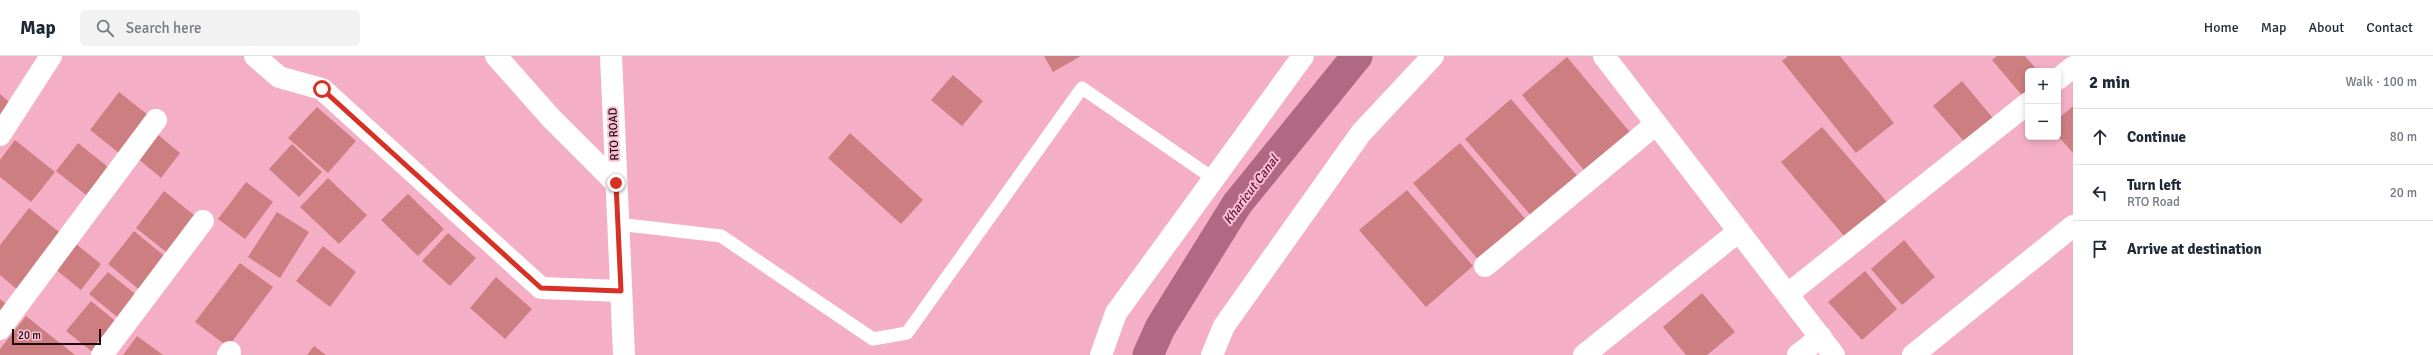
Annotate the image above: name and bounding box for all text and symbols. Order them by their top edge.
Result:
search box [80,10,360,46]
text: Map [20,16,56,40]
icon: search [94,17,116,39]
text: Search here [126,19,201,37]
text: Home [2204,19,2239,36]
text: Map [2261,19,2286,36]
text: About [2308,19,2344,36]
text: Contact [2366,19,2413,36]
map controls [2025,68,2061,140]
button: + [2025,68,2061,104]
text: 2 min [2089,72,2130,93]
text: Walk · 100 m [2346,74,2417,90]
route start [313,80,331,98]
button: − [2025,104,2061,140]
street label: RTO ROAD [606,107,622,161]
icon: ahead [2089,126,2111,148]
text: Continue [2127,128,2186,146]
text: 80 m [2390,129,2417,145]
water label: Kharicut Canal [1220,151,1283,228]
route end [607,174,625,192]
text: Turn left [2127,176,2181,194]
icon: left [2089,182,2111,204]
text: 20 m [2390,185,2417,201]
text: RTO Road [2127,194,2180,210]
icon: arrive [2089,238,2111,260]
text: Arrive at destination [2127,240,2262,258]
scale bar [12,327,101,346]
text: 20 m [18,329,41,342]

